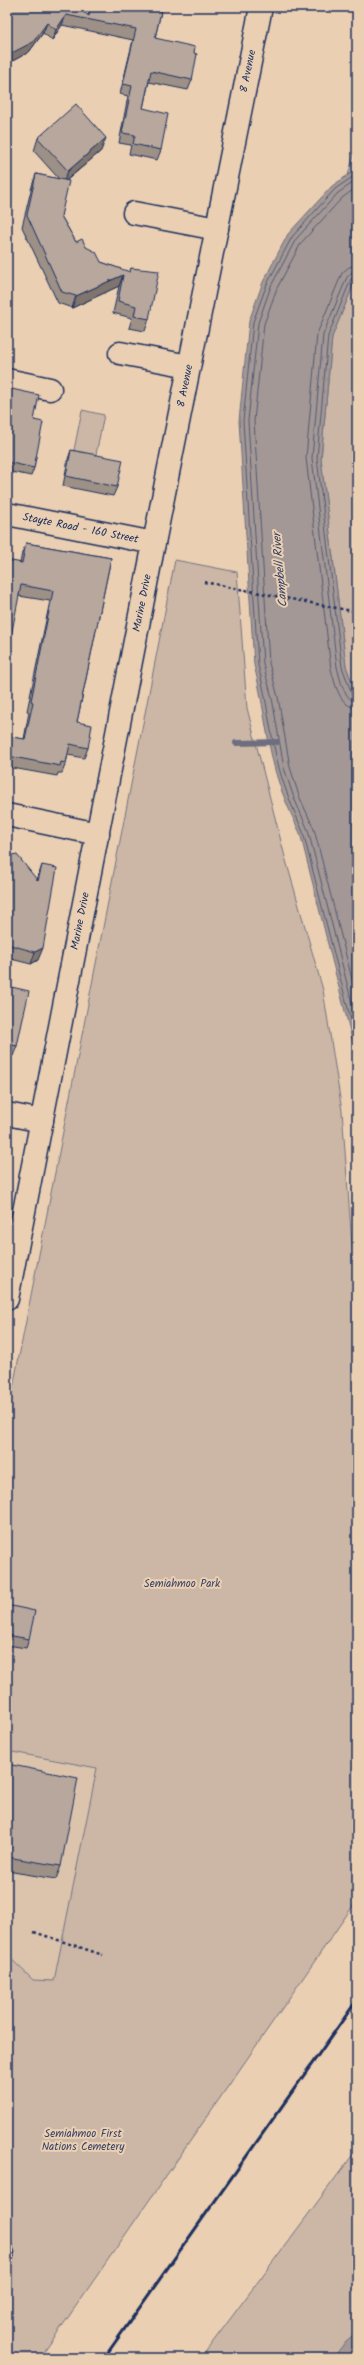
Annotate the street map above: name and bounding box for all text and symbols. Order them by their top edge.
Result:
street label: 8 Avenue [235,48,261,94]
street label: 8 Avenue [172,363,198,409]
street label: Stayte Road - 160 Street [21,508,141,549]
water label: Campbell River [267,529,293,608]
street label: Marine Drive [128,573,157,633]
street label: Marine Drive [66,891,95,951]
park label: Semiahmoo Park [144,1575,221,1593]
park label: Semiahmoo First Nations Cemetery [42,2125,125,2156]

